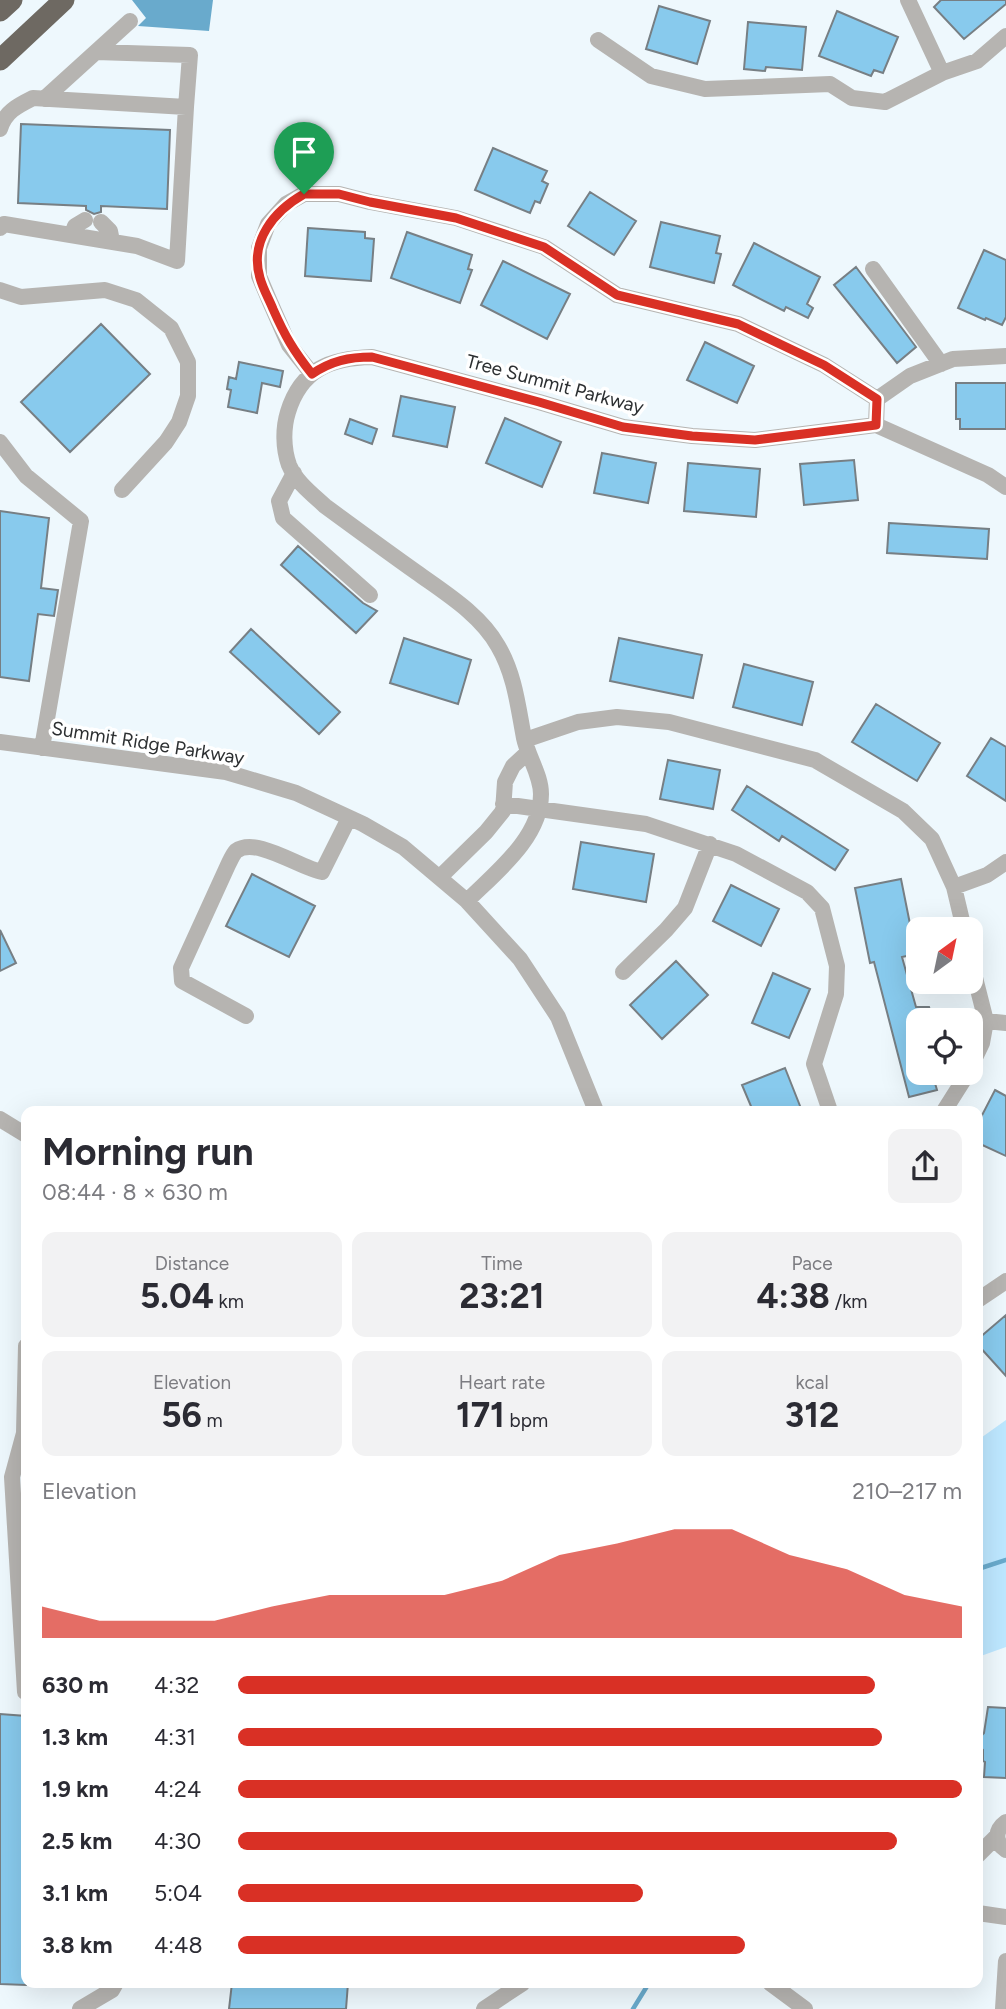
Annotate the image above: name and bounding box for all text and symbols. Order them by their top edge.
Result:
pin [274,122,334,194]
icon: arrive [285,133,323,171]
street label: Tree Summit Parkway [464,349,646,419]
street label: Summit Ridge Parkway [50,716,246,770]
north arrow [906,917,984,994]
map controls [906,917,983,1085]
button: locate [906,1008,983,1085]
text: Morning run [42,1129,254,1175]
button: share [888,1129,962,1203]
text: 08:44 · 8 × 630 m [42,1178,228,1206]
text: Distance [155,1252,229,1275]
text: Time [481,1252,523,1275]
text: Pace [791,1252,833,1275]
text: 5.04 [140,1275,214,1317]
text: 23:21 [459,1275,545,1317]
text: 4:38 [756,1275,830,1317]
text: km [214,1290,244,1313]
text: /km [830,1290,868,1313]
text: Elevation [153,1371,231,1394]
text: Heart rate [459,1371,545,1394]
text: kcal [795,1371,829,1394]
text: 56 [161,1394,202,1436]
text: 171 [456,1394,505,1436]
text: 312 [785,1394,839,1436]
text: m [202,1409,223,1432]
text: bpm [505,1409,548,1432]
text: Elevation [42,1477,137,1505]
text: 210–217 m [852,1477,962,1505]
text: 630 m [42,1671,109,1699]
text: 4:32 [154,1671,199,1699]
text: 1.3 km [42,1723,108,1751]
text: 4:31 [154,1723,196,1751]
text: 1.9 km [42,1775,109,1803]
text: 4:24 [154,1775,201,1803]
text: 2.5 km [42,1827,112,1855]
text: 4:30 [154,1827,201,1855]
text: 3.1 km [42,1879,108,1907]
text: 5:04 [154,1879,202,1907]
text: 3.8 km [42,1931,112,1959]
text: 4:48 [154,1931,203,1959]

